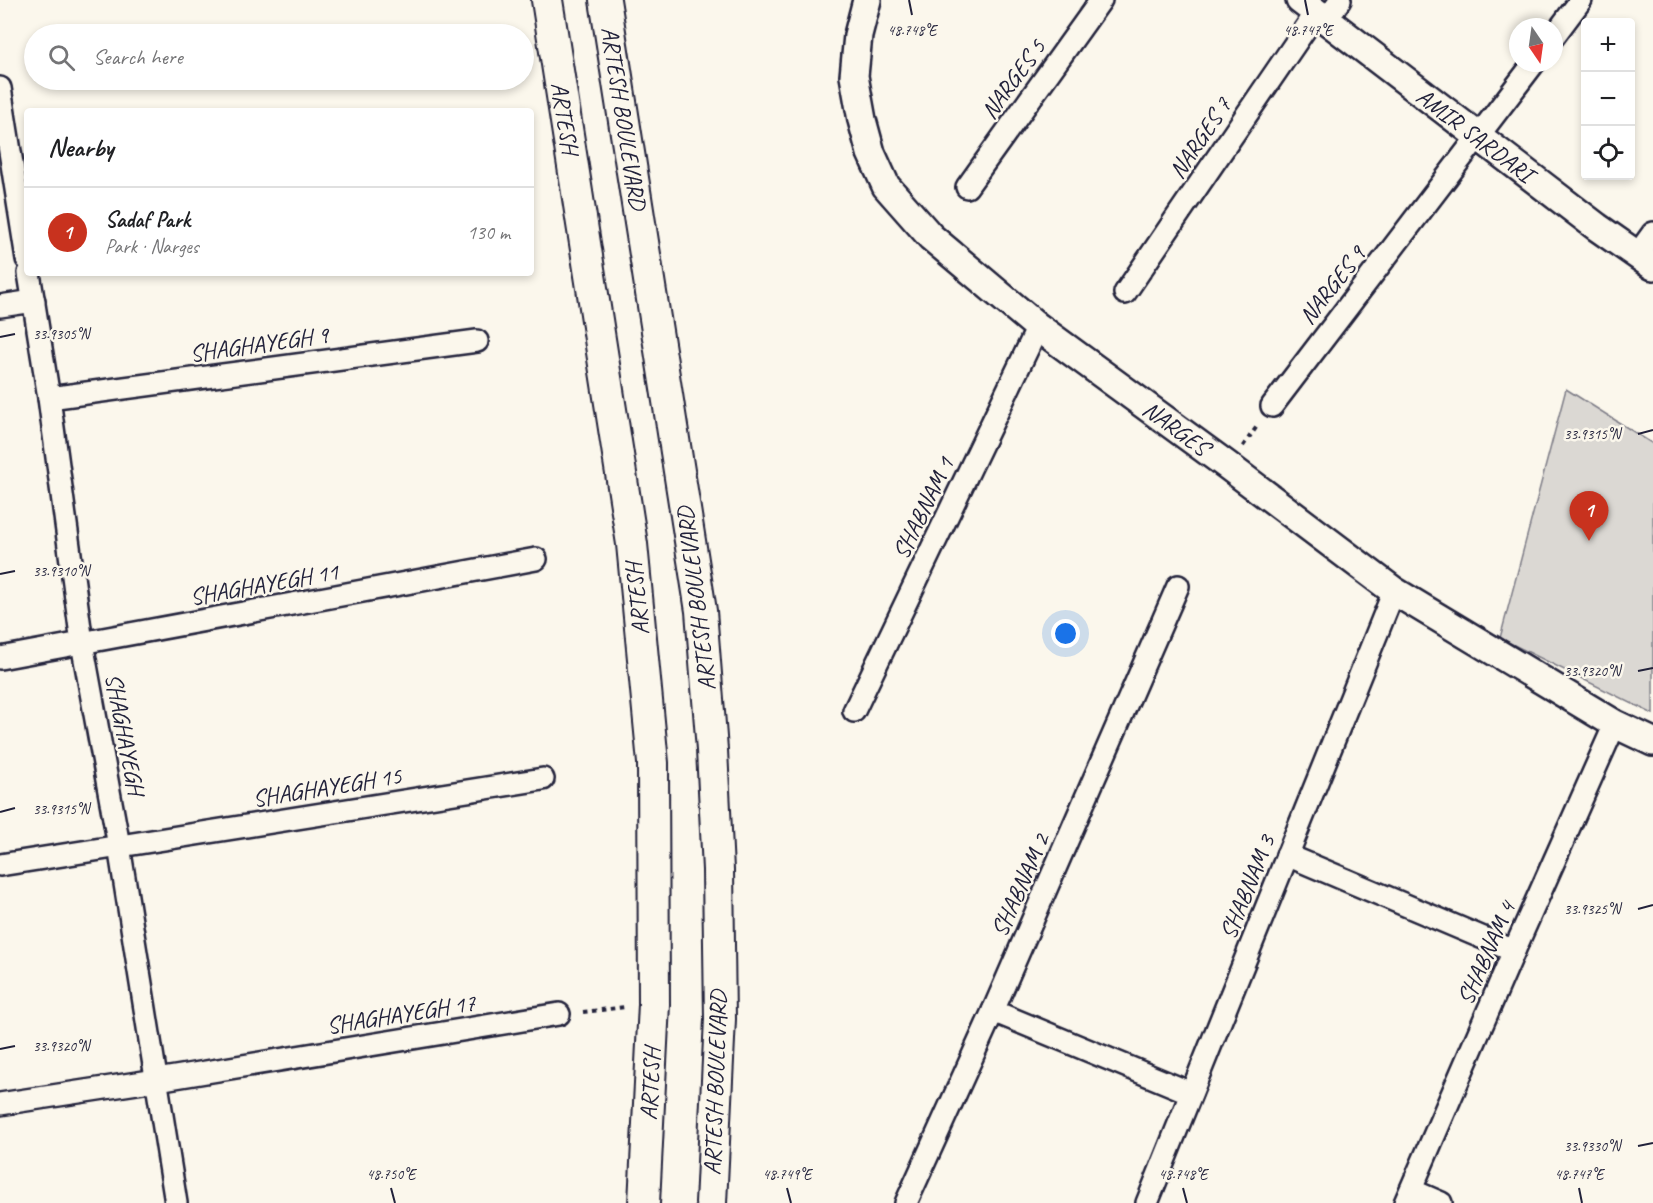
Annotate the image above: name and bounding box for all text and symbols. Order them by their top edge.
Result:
north arrow [1509,18,1563,72]
map controls [1581,18,1635,180]
button: + [1581,18,1635,72]
text: 48.748°E [888,21,939,40]
text: 48.747°E [1284,21,1335,40]
search box [24,24,534,90]
street label: ARTESH BOULEVARD [595,24,654,214]
street label: NARGES 5 [974,32,1053,125]
icon: search [45,41,78,74]
text: Search here [93,43,183,71]
button: − [1581,72,1635,126]
street label: ARTESH [545,80,586,160]
street label: AMIR SARDARI [1410,81,1544,192]
street label: NARGES 7 [1162,91,1239,184]
button: locate [1581,126,1635,180]
text: Nearby [48,131,113,164]
text: Sadaf Park [105,206,190,234]
text: 1 [63,220,72,245]
text: 130 m [467,220,510,245]
text: Park · Narges [105,234,198,259]
street label: NARGES 9 [1292,238,1373,330]
street label: SHAGHAYEGH 9 [188,319,332,369]
text: 33.9305°N [33,325,92,344]
street label: NARGES [1137,394,1219,465]
text: 33.9315°N [1564,425,1623,444]
street label: SHABNAM 1 [885,451,961,564]
pin: 1 [1570,492,1608,541]
street label: ARTESH BOULEVARD [670,503,722,693]
street label: SHAGHAYEGH 11 [187,556,342,612]
street label: ARTESH [618,557,656,637]
text: 33.9310°N [33,562,92,581]
your location [1051,619,1080,648]
text: 33.9320°N [1564,662,1623,681]
street label: SHAGHAYEGH [99,671,152,802]
street label: SHAGHAYEGH 15 [250,760,405,814]
text: 33.9315°N [33,800,92,819]
street label: SHABNAM 2 [984,827,1057,941]
street label: SHABNAM 3 [1213,829,1282,943]
street label: SHABNAM 4 [1450,895,1523,1009]
text: 33.9325°N [1564,900,1623,919]
street label: SHAGHAYEGH 17 [324,987,479,1041]
street label: ARTESH BOULEVARD [697,988,733,1176]
text: 33.9320°N [33,1037,92,1056]
street label: ARTESH [633,1043,667,1121]
text: 33.9330°N [1564,1137,1623,1156]
text: 48.750°E [367,1165,418,1184]
text: 48.749°E [763,1165,814,1184]
text: 48.748°E [1159,1165,1210,1184]
text: 48.747°E [1555,1165,1606,1184]

